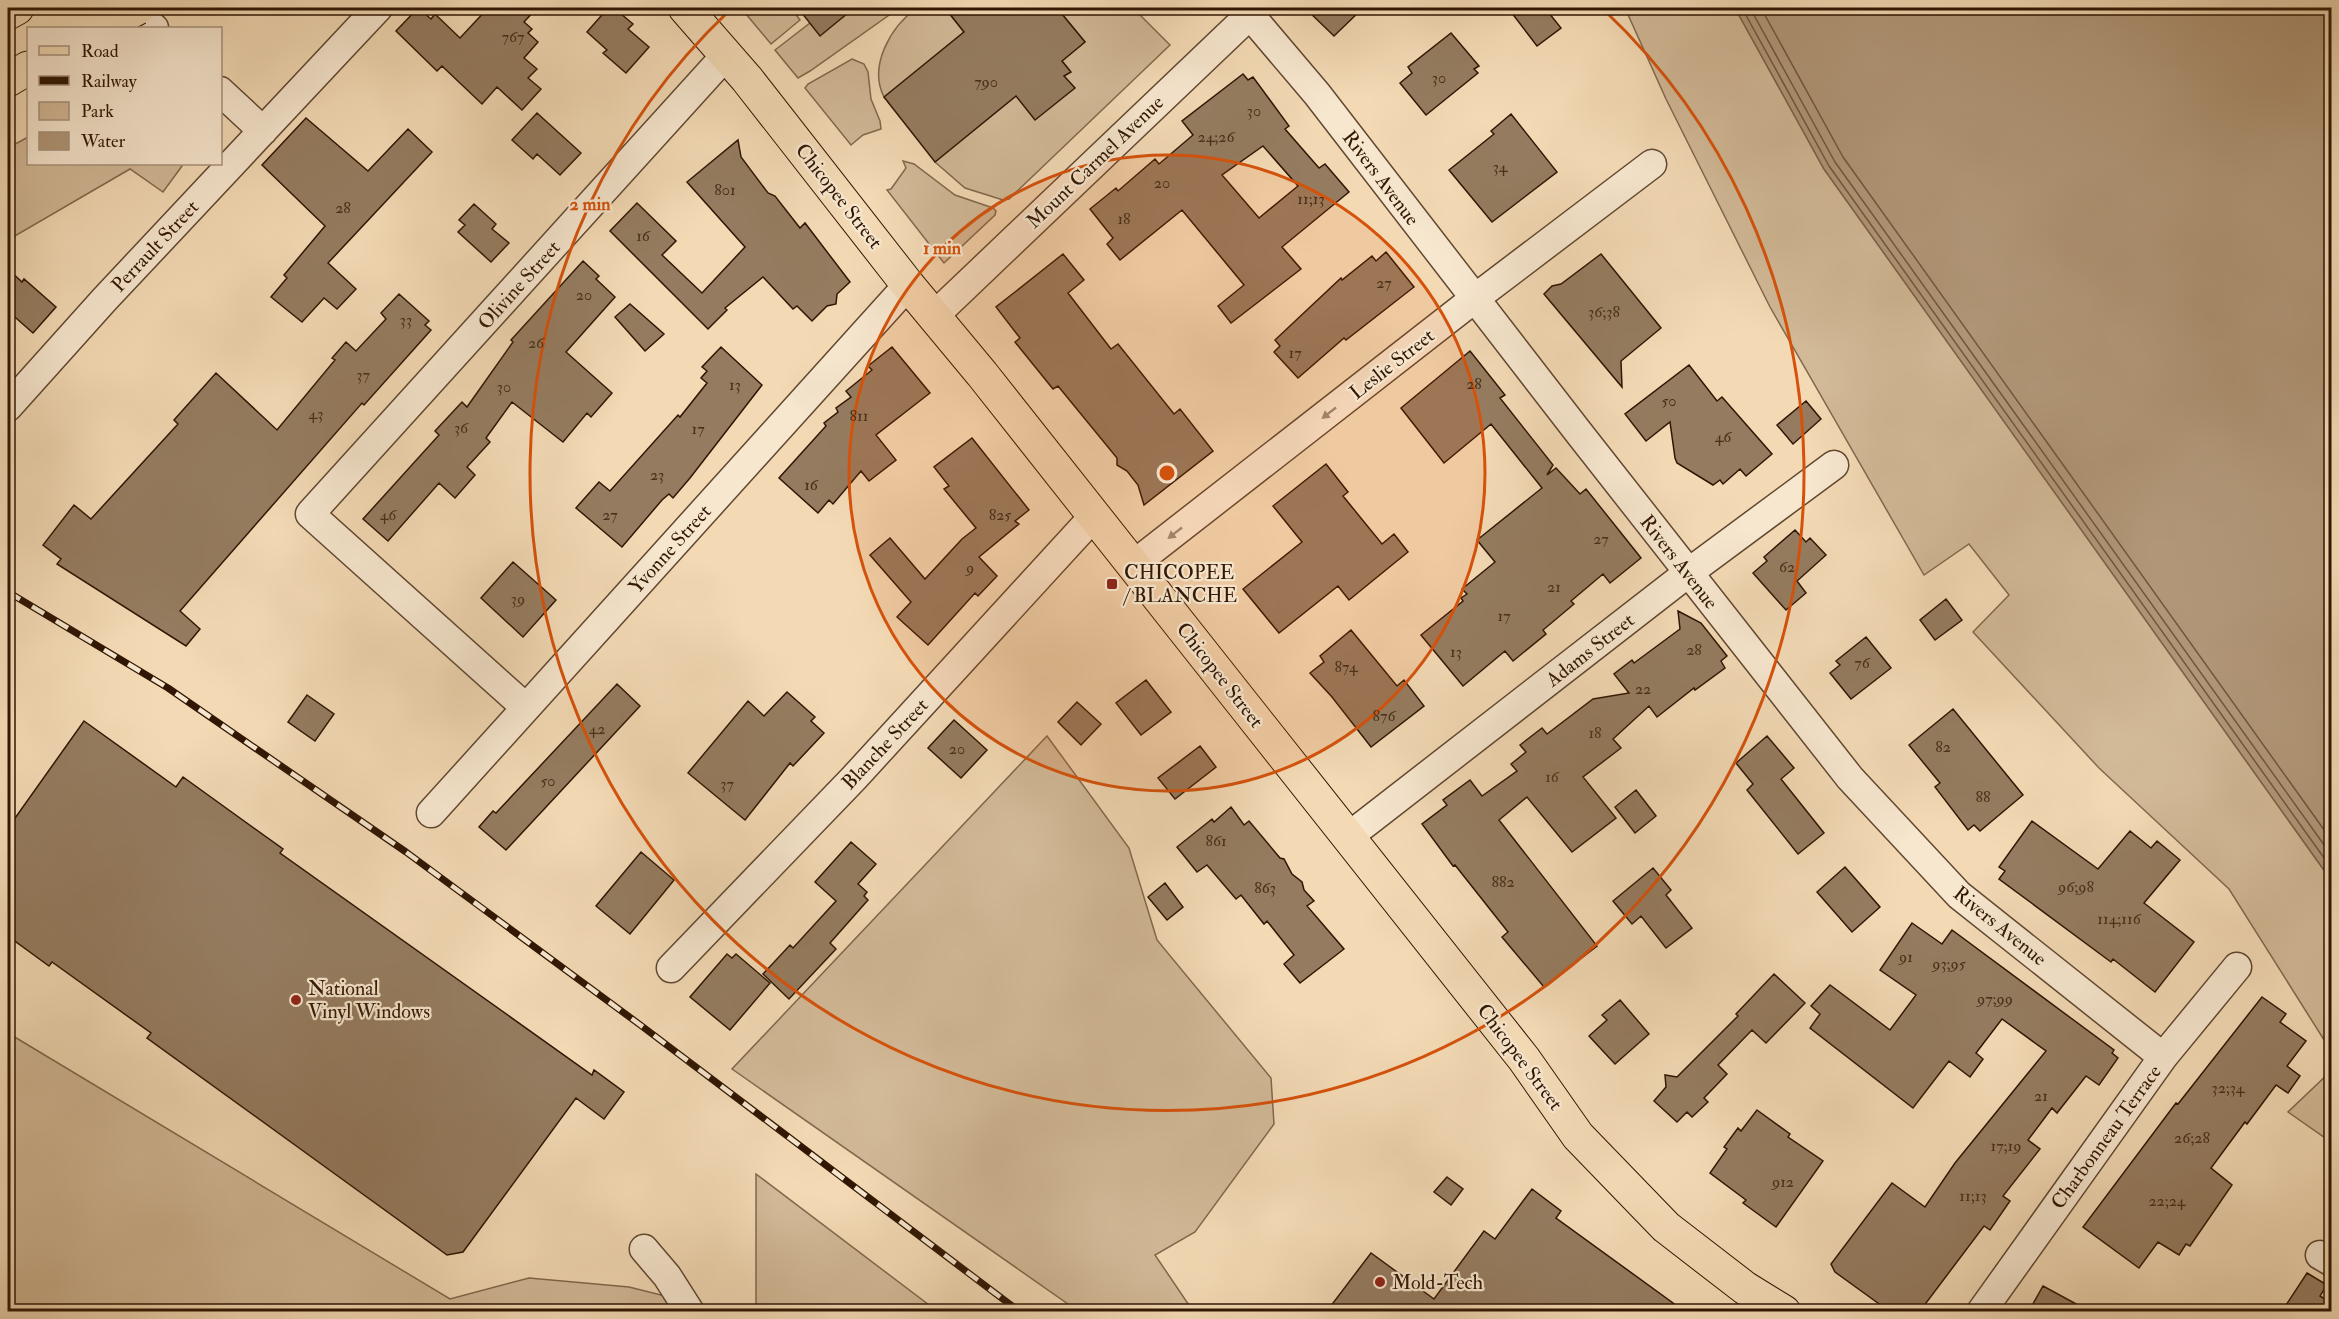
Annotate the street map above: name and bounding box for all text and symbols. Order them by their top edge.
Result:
legend [27,27,222,165]
house number: 767 [502,27,525,47]
text: Road [81,40,119,63]
house number: 30 [1432,68,1446,88]
text: Railway [81,70,138,93]
house number: 790 [974,72,998,92]
street label: Mount Carmel Avenue [1021,90,1169,234]
text: Park [81,100,114,123]
house number: 30 [1247,101,1261,121]
street label: Rivers Avenue [1337,125,1425,231]
house number: 24;26 [1198,127,1235,147]
text: Water [80,130,125,153]
street label: Chicopee Street [789,138,888,255]
house number: 34 [1493,157,1509,177]
house number: 20 [1154,173,1170,193]
house number: 801 [714,180,736,200]
house number: 11;13 [1297,189,1325,209]
text: 2 min [570,193,611,216]
street label: Perrault Street [106,194,204,297]
house number: 28 [335,198,351,218]
house number: 18 [1117,209,1131,229]
house number: 16 [636,226,651,246]
street label: Olivine Street [472,235,566,335]
text: 1 min [923,237,962,260]
house number: 27 [1376,273,1392,293]
house number: 20 [576,285,592,305]
house number: 36;38 [1588,302,1620,322]
house number: 33 [400,310,412,330]
street label: Leslie Street [1345,323,1440,405]
house number: 26 [528,333,545,353]
house number: 17 [1288,343,1302,363]
house number: 37 [356,365,370,385]
house number: 28 [1466,374,1482,394]
house number: 13 [729,375,741,395]
house number: 30 [497,377,511,397]
house number: 50 [1661,391,1677,411]
house number: 43 [309,404,323,424]
house number: 811 [850,406,868,426]
one-way arrow [1322,407,1338,419]
house number: 36 [454,418,469,438]
house number: 17 [691,419,705,439]
house number: 46 [1715,427,1732,447]
centre of rings [1157,463,1177,483]
house number: 23 [650,465,664,485]
house number: 16 [804,475,819,495]
street label: Yvonne Street [623,499,717,599]
house number: 46 [380,505,397,525]
house number: 27 [602,505,618,525]
house number: 825 [989,505,1011,525]
street label: Rivers Avenue [1634,510,1724,614]
one-way arrow [1168,526,1183,538]
house number: 27 [1593,529,1609,549]
house number: 62 [1779,557,1795,577]
house number: 9 [965,558,974,578]
place label: CHICOPEE / BLANCHE [1122,560,1237,608]
marker: CHICOPEE / BLANCHE [1105,577,1119,591]
house number: 21 [1547,577,1561,597]
house number: 39 [511,589,525,609]
house number: 17 [1497,606,1511,626]
street label: Adams Street [1540,607,1640,693]
street label: Chicopee Street [1170,617,1269,734]
house number: 28 [1686,640,1702,660]
house number: 13 [1450,642,1462,662]
house number: 76 [1854,653,1871,673]
house number: 874 [1334,657,1359,677]
house number: 22 [1635,679,1651,699]
street label: Blanche Street [836,693,934,795]
house number: 876 [1373,706,1396,726]
house number: 42 [589,719,605,739]
house number: 18 [1588,723,1602,743]
house number: 82 [1935,737,1951,757]
house number: 20 [949,739,965,759]
house number: 16 [1545,767,1560,787]
house number: 50 [540,771,556,791]
house number: 37 [720,774,734,794]
house number: 88 [1975,787,1991,807]
house number: 861 [1205,831,1227,851]
house number: 882 [1491,872,1515,892]
house number: 96;98 [2057,877,2094,897]
house number: 863 [1254,878,1276,898]
street label: Rivers Avenue [1948,881,2052,971]
house number: 114;116 [2097,909,2142,929]
house number: 91 [1898,947,1913,967]
house number: 93;95 [1931,954,1966,974]
place label: National Vinyl Windows [308,976,430,1024]
house number: 97;99 [1976,989,2013,1009]
marker: National Vinyl Windows [289,993,303,1007]
street label: Chicopee Street [1471,999,1569,1116]
street label: Charbonneau Terrace [2045,1060,2167,1214]
house number: 32;34 [2212,1078,2246,1098]
house number: 21 [2034,1086,2048,1106]
house number: 26;28 [2174,1128,2210,1148]
house number: 17;19 [1991,1136,2021,1156]
house number: 912 [1771,1172,1794,1192]
house number: 11;13 [1959,1186,1987,1206]
house number: 22;24 [2149,1191,2187,1211]
place label: Mold-Tech [1392,1270,1484,1295]
marker: Mold-Tech [1373,1275,1387,1289]

